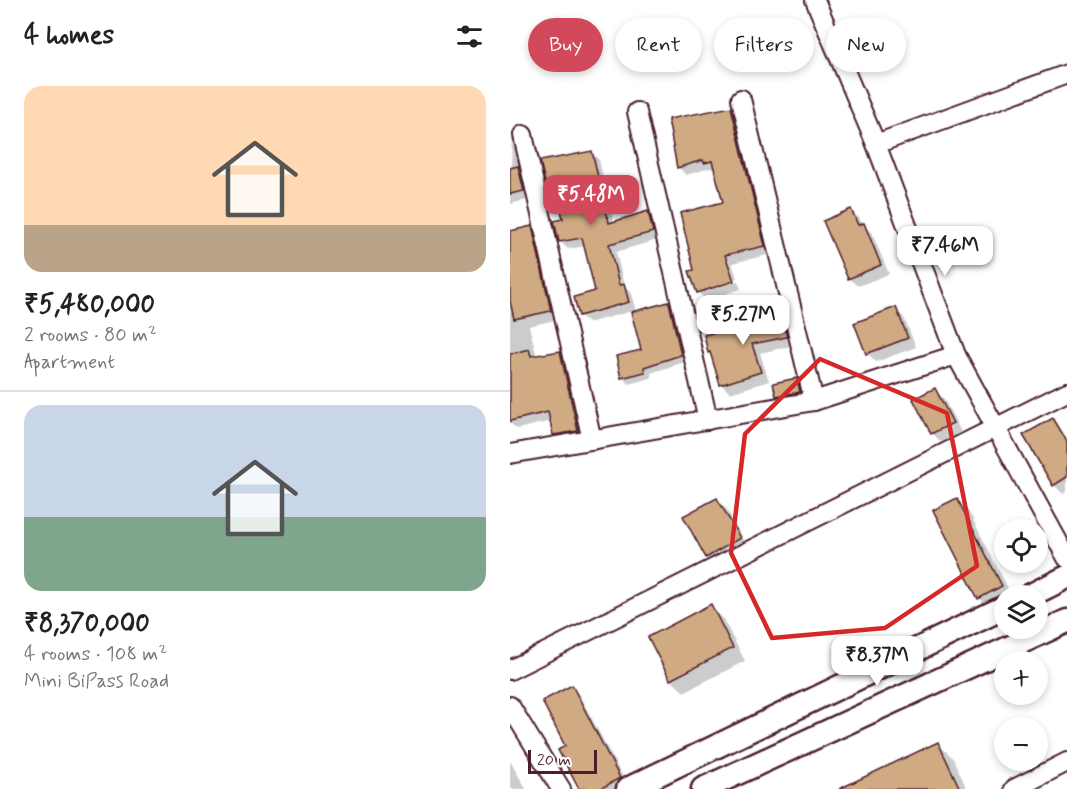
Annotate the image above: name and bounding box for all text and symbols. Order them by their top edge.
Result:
chip: Buy [528,18,603,72]
chip: Rent [615,18,702,72]
chip: Filters [714,18,814,72]
chip: New [826,18,906,72]
text: 4 homes [24,19,114,53]
icon: filters [453,20,486,53]
icon: home [201,125,309,233]
pin: ₹5.48M [542,175,640,226]
text: ₹5.48M [557,181,625,208]
pin: ₹7.46M [896,226,994,277]
text: ₹7.46M [911,232,979,259]
text: ₹5,480,000 [24,288,155,322]
pin: ₹5.27M [694,295,792,346]
text: ₹5.27M [711,301,776,328]
text: 2 rooms · 80 m² [24,322,157,349]
text: Apartment [24,349,115,376]
icon: home [201,444,309,552]
map controls [994,519,1048,771]
button: locate [994,519,1048,573]
button: layers [994,585,1048,639]
text: ₹8,370,000 [24,607,150,641]
pin: ₹8.37M [828,636,926,687]
text: 4 rooms · 108 m² [24,641,167,668]
text: ₹8.37M [845,642,909,669]
button: + [994,651,1048,705]
text: Mini BiPass Road [24,668,169,695]
button: − [994,717,1048,771]
scale bar [528,747,597,774]
text: 20 m [537,750,571,771]

